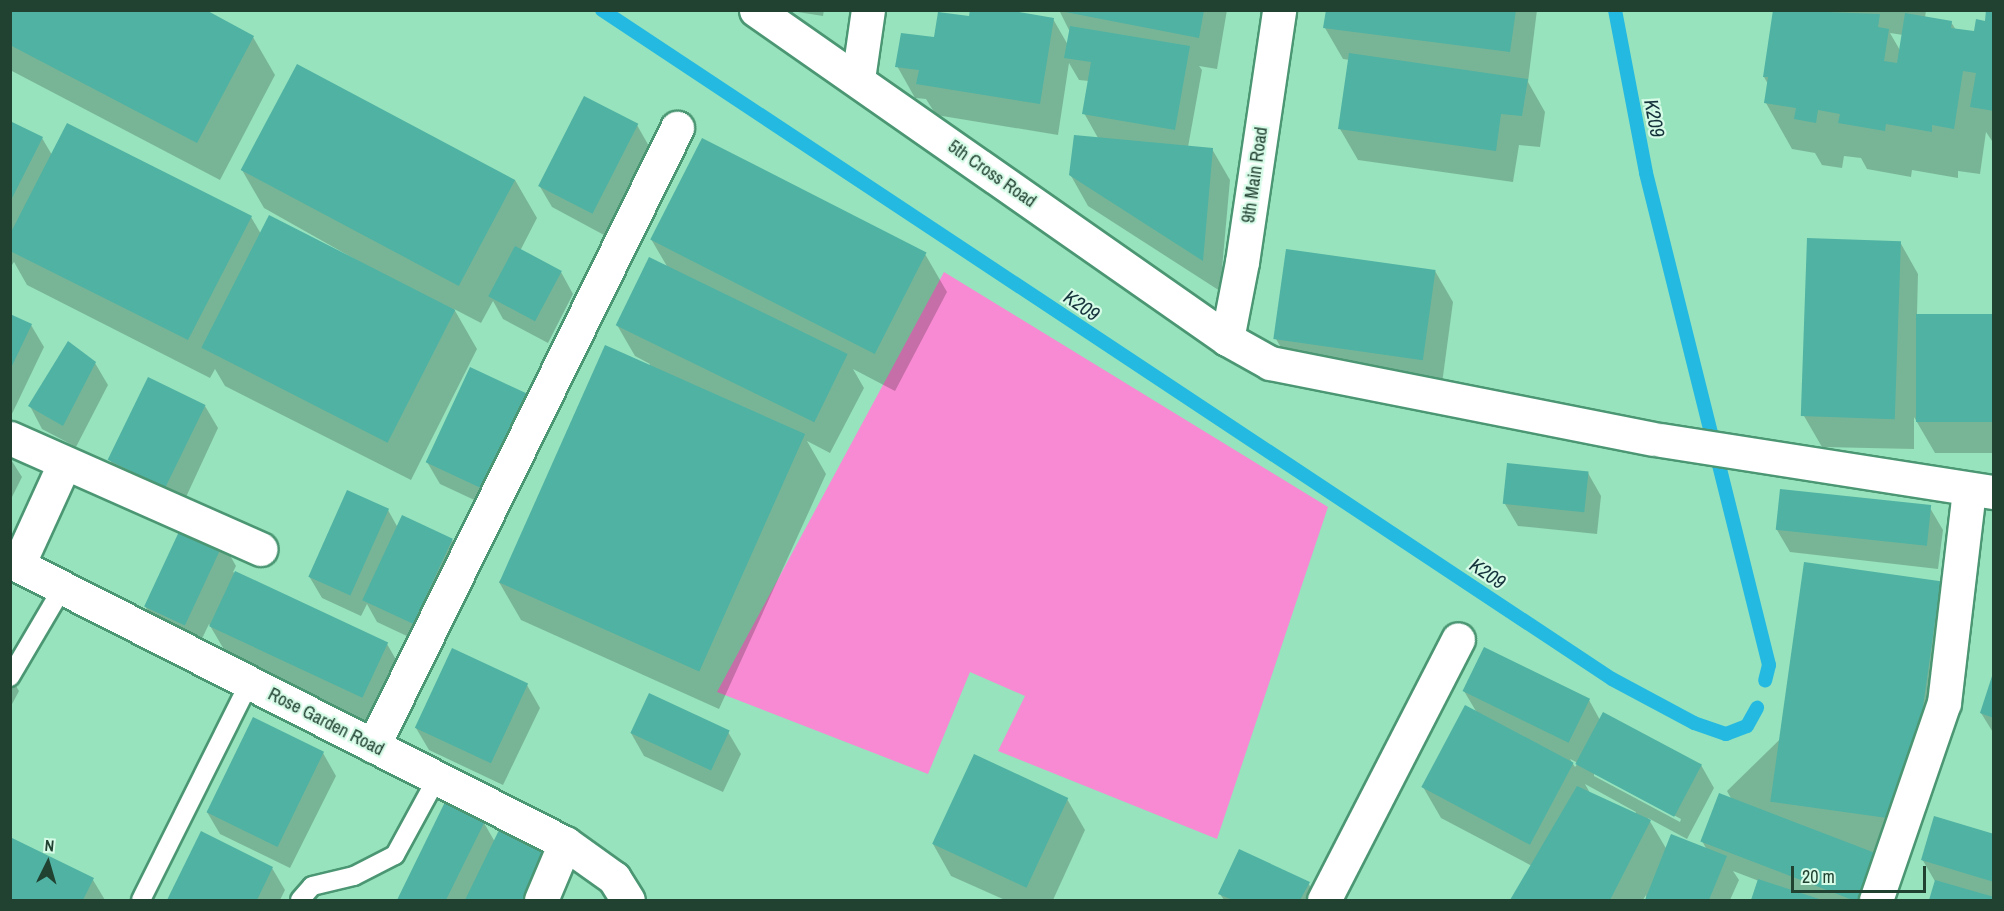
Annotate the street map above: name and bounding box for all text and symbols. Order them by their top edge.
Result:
water label: K209 [1640,97,1670,139]
street label: 9th Main Road [1238,126,1272,224]
street label: 5th Cross Road [944,136,1040,212]
water label: K209 [1059,284,1105,326]
water label: K209 [1465,552,1511,594]
street label: Rose Garden Road [264,684,388,760]
north arrow [18,833,78,893]
text: N [44,834,55,856]
scale bar [1794,854,1929,892]
text: 20 m [1802,864,1835,889]

